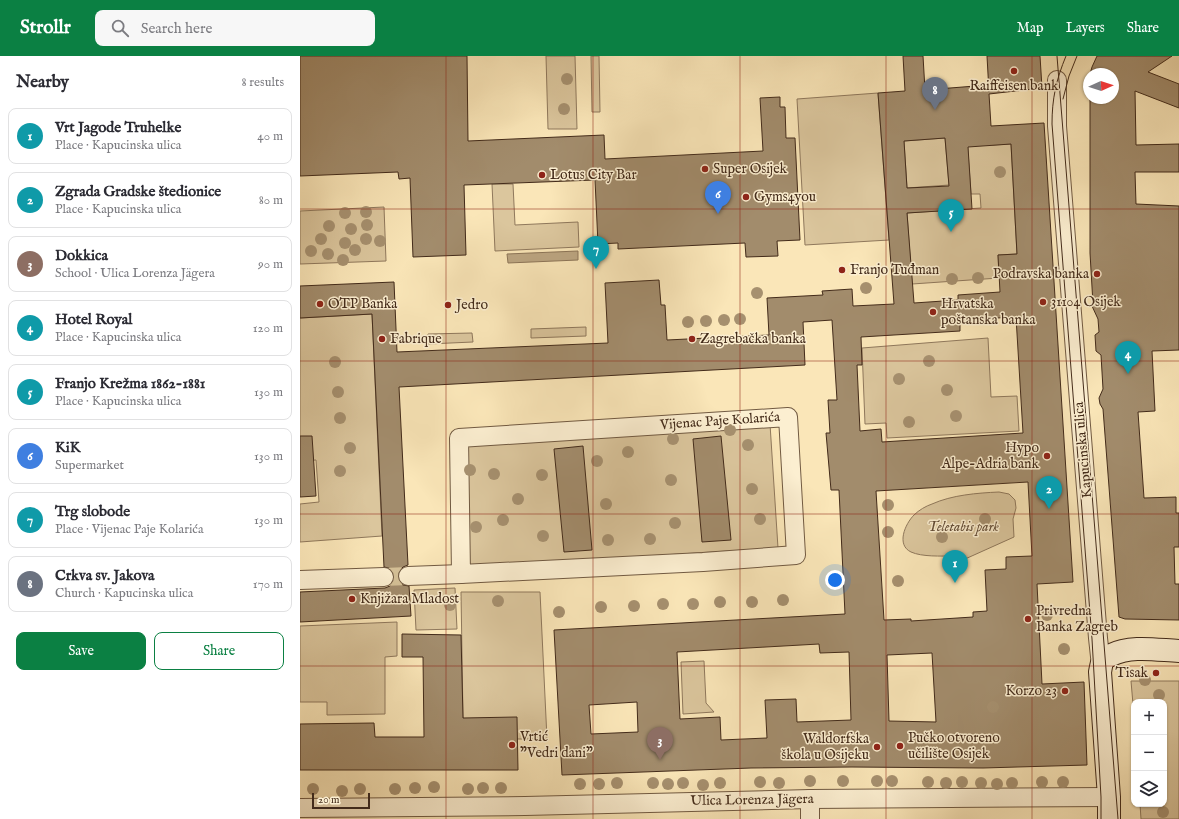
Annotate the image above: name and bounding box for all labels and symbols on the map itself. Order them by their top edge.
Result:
marker: Raiffeisen bank [1009,66,1019,76]
north arrow [1083,68,1119,104]
pin: 8 [922,77,948,110]
place label: Raiffeisen bank [969,77,1059,95]
place label: Super Osijek [713,160,788,178]
marker: Super Osijek [700,164,710,174]
place label: Lotus City Bar [550,166,637,184]
marker: Lotus City Bar [537,170,547,180]
pin: 6 [705,181,731,214]
place label: Gyms4you [754,188,816,206]
marker: Gyms4you [741,192,751,202]
pin: 5 [938,199,964,232]
pin: 7 [583,236,609,269]
place label: Franjo Tuđman [850,261,940,279]
marker: Franjo Tuđman [837,265,847,275]
place label: Podravska banka [993,265,1090,283]
marker: Podravska banka [1092,269,1102,279]
place label: 31104 Osijek [1051,293,1121,311]
place label: OTP Banka [328,295,398,313]
place label: Hrvatska poštanska banka [941,295,1036,329]
place label: Jedro [454,296,488,314]
marker: 31104 Osijek [1038,297,1048,307]
marker: OTP Banka [315,299,325,309]
marker: Jedro [443,300,453,310]
marker: Hrvatska poštanska banka [928,307,938,317]
place label: Fabrique [390,330,442,348]
place label: Zagrebačka banka [700,330,807,348]
marker: Fabrique [377,334,387,344]
marker: Zagrebačka banka [687,334,697,344]
pin: 4 [1115,341,1141,374]
street label: Kapucinska ulica [1070,400,1096,499]
street label: Vijenac Paje Kolarića [658,408,782,434]
place label: Hypo Alpe-Adria bank [941,439,1040,473]
marker: Hypo Alpe-Adria bank [1042,451,1052,461]
pin: 2 [1036,476,1062,509]
park label: Teletabis park [927,518,999,536]
pin: 1 [942,550,968,583]
your location [825,570,845,590]
place label: Knjižara Mladost [360,590,459,608]
marker: Knjižara Mladost [347,594,357,604]
place label: Privredna Banka Zagreb [1036,602,1118,636]
marker: Privredna Banka Zagreb [1023,614,1033,624]
place label: Tisak [1116,664,1149,682]
marker: Tisak [1151,668,1161,678]
place label: Korzo 23 [1005,682,1057,700]
marker: Korzo 23 [1060,686,1070,696]
pin: 3 [647,727,673,760]
place label: Vrtić "Vedri dani" [519,728,593,762]
place label: Pučko otvoreno učilište Osijek [908,729,1000,763]
place label: Waldorfska škola u Osijeku [781,730,870,764]
marker: Vrtić "Vedri dani" [507,740,517,750]
marker: Pučko otvoreno učilište Osijek [895,741,905,751]
marker: Waldorfska škola u Osijeku [872,742,882,752]
street label: Ulica Lorenza Jägera [690,790,815,810]
scale bar [312,791,370,810]

